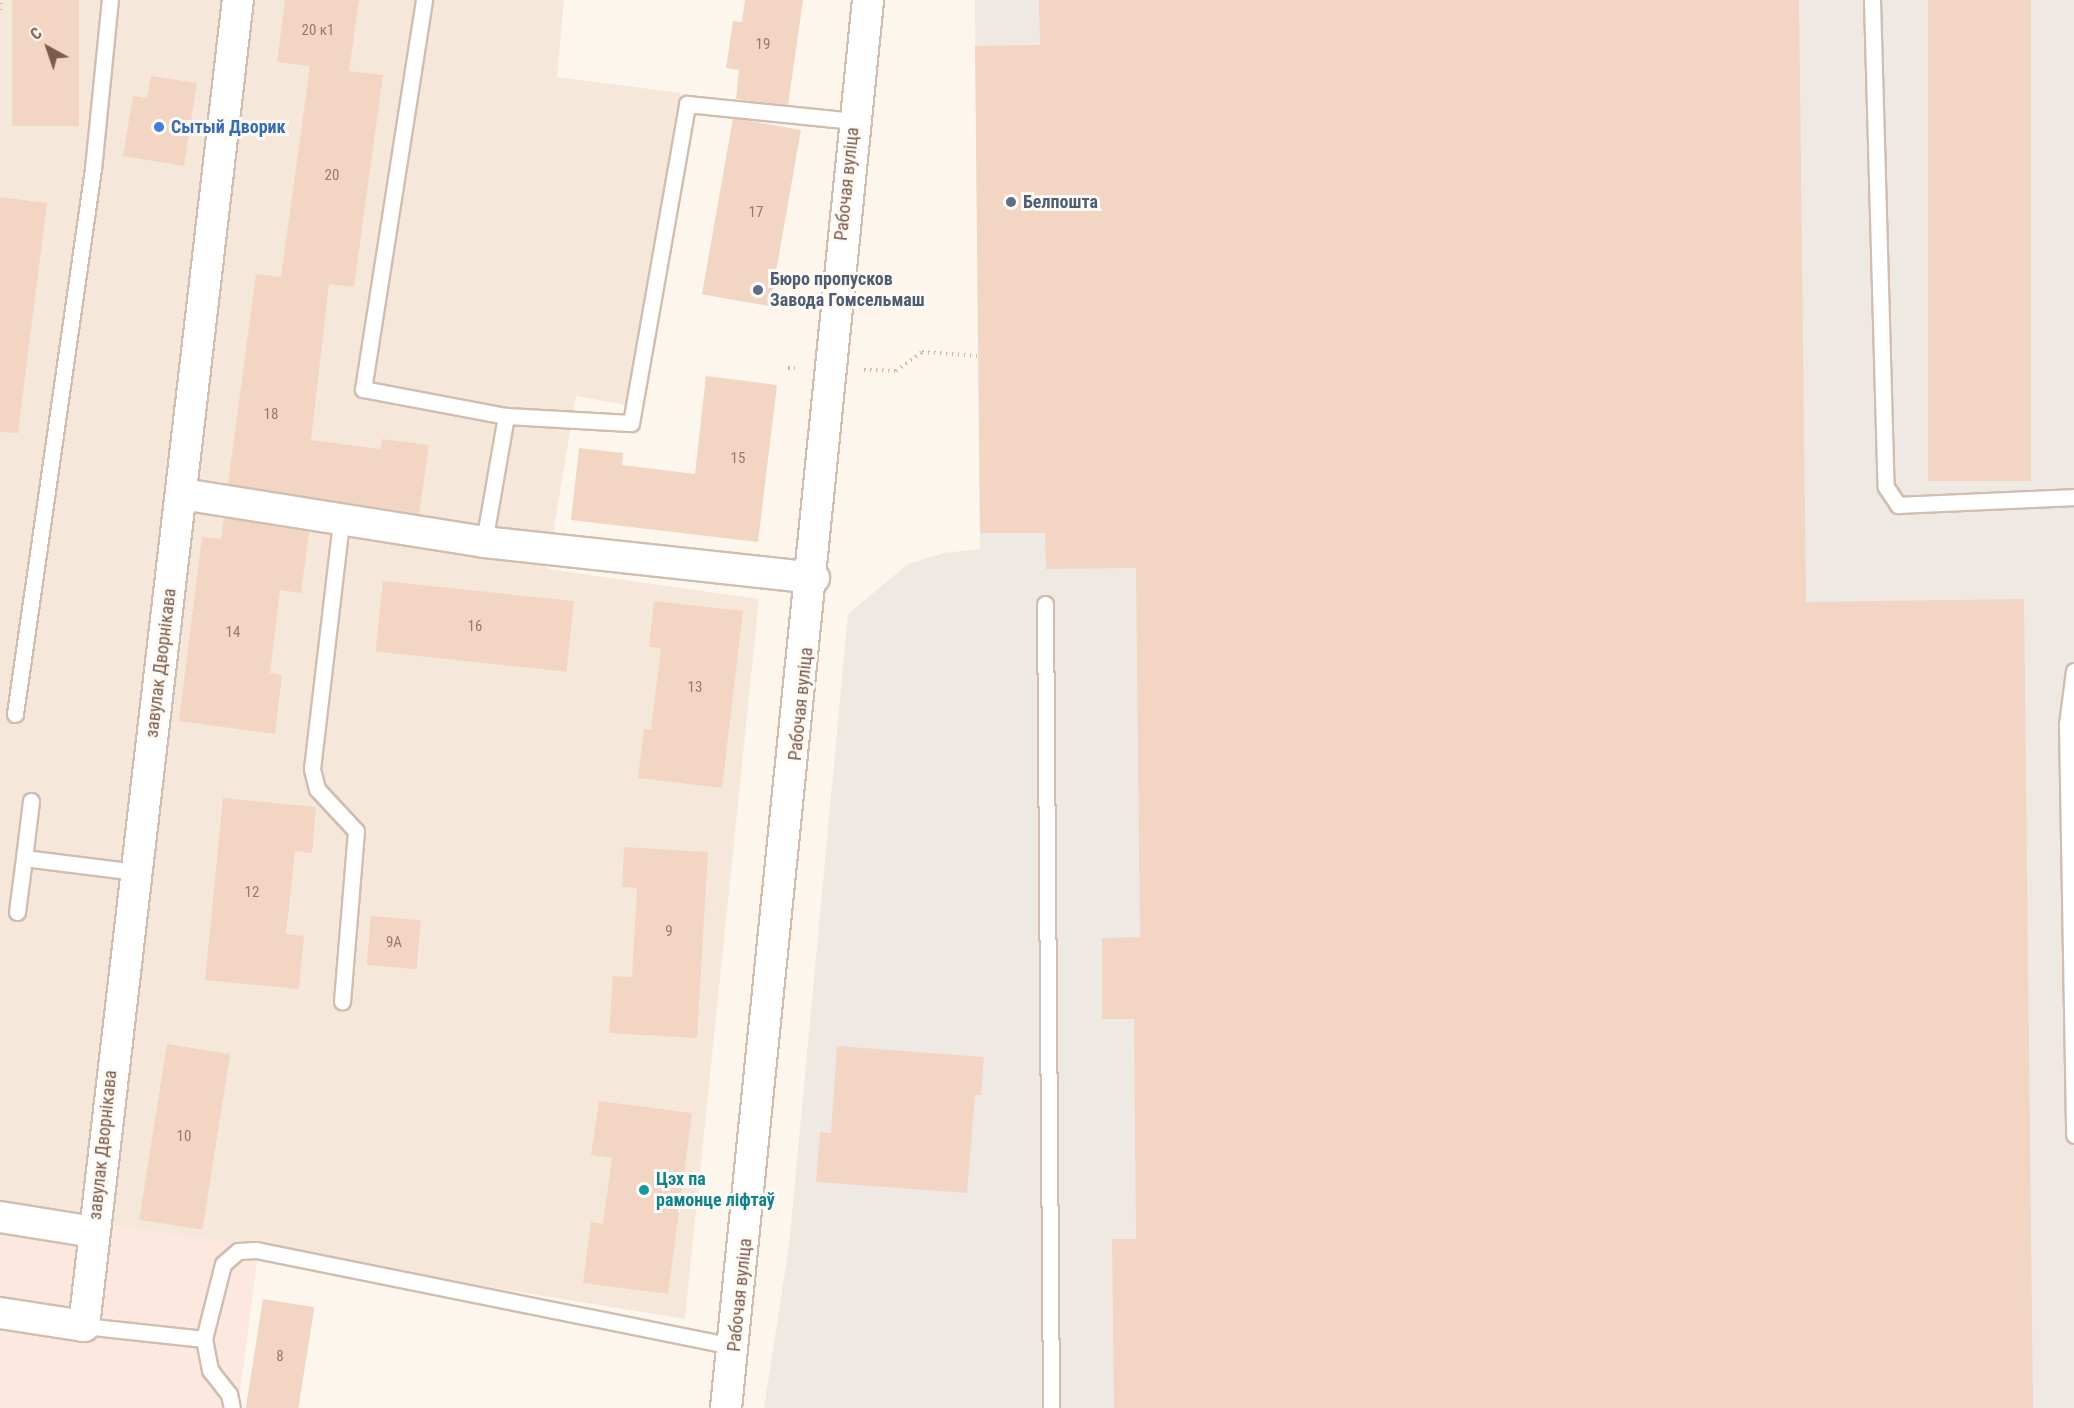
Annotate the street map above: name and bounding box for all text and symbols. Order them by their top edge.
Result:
north arrow [18,18,78,78]
house number: 20 к1 [302,22,334,40]
text: С [27,24,46,44]
house number: 19 [756,36,770,54]
place label: Сытый Дворик [171,116,286,138]
marker: Сытый Дворик [152,120,166,134]
street label: Рабочая вуліца [830,126,864,242]
house number: 20 [325,167,339,185]
place label: Белпошта [1023,191,1098,213]
marker: Белпошта [1004,195,1018,209]
house number: 17 [749,204,763,222]
place label: Бюро пропусков Завода Гомсельмаш [770,269,925,312]
marker: Бюро пропусков Завода Гомсельмаш [751,283,765,297]
house number: 18 [264,406,278,424]
house number: 15 [731,450,745,468]
street label: завулак Дворнікава [141,587,181,739]
house number: 16 [468,618,482,636]
house number: 14 [226,624,240,642]
street label: Рабочая вуліца [784,646,818,762]
house number: 13 [688,679,702,697]
house number: 12 [245,884,259,902]
house number: 9 [665,923,673,941]
house number: 9А [386,934,402,952]
street label: завулак Дворнікава [84,1069,122,1221]
house number: 10 [177,1128,191,1146]
place label: Цэх па рамонце ліфтаў [656,1169,775,1212]
marker: Цэх па рамонце ліфтаў [637,1183,651,1197]
street label: Рабочая вуліца [723,1237,757,1353]
house number: 8 [276,1348,284,1366]

